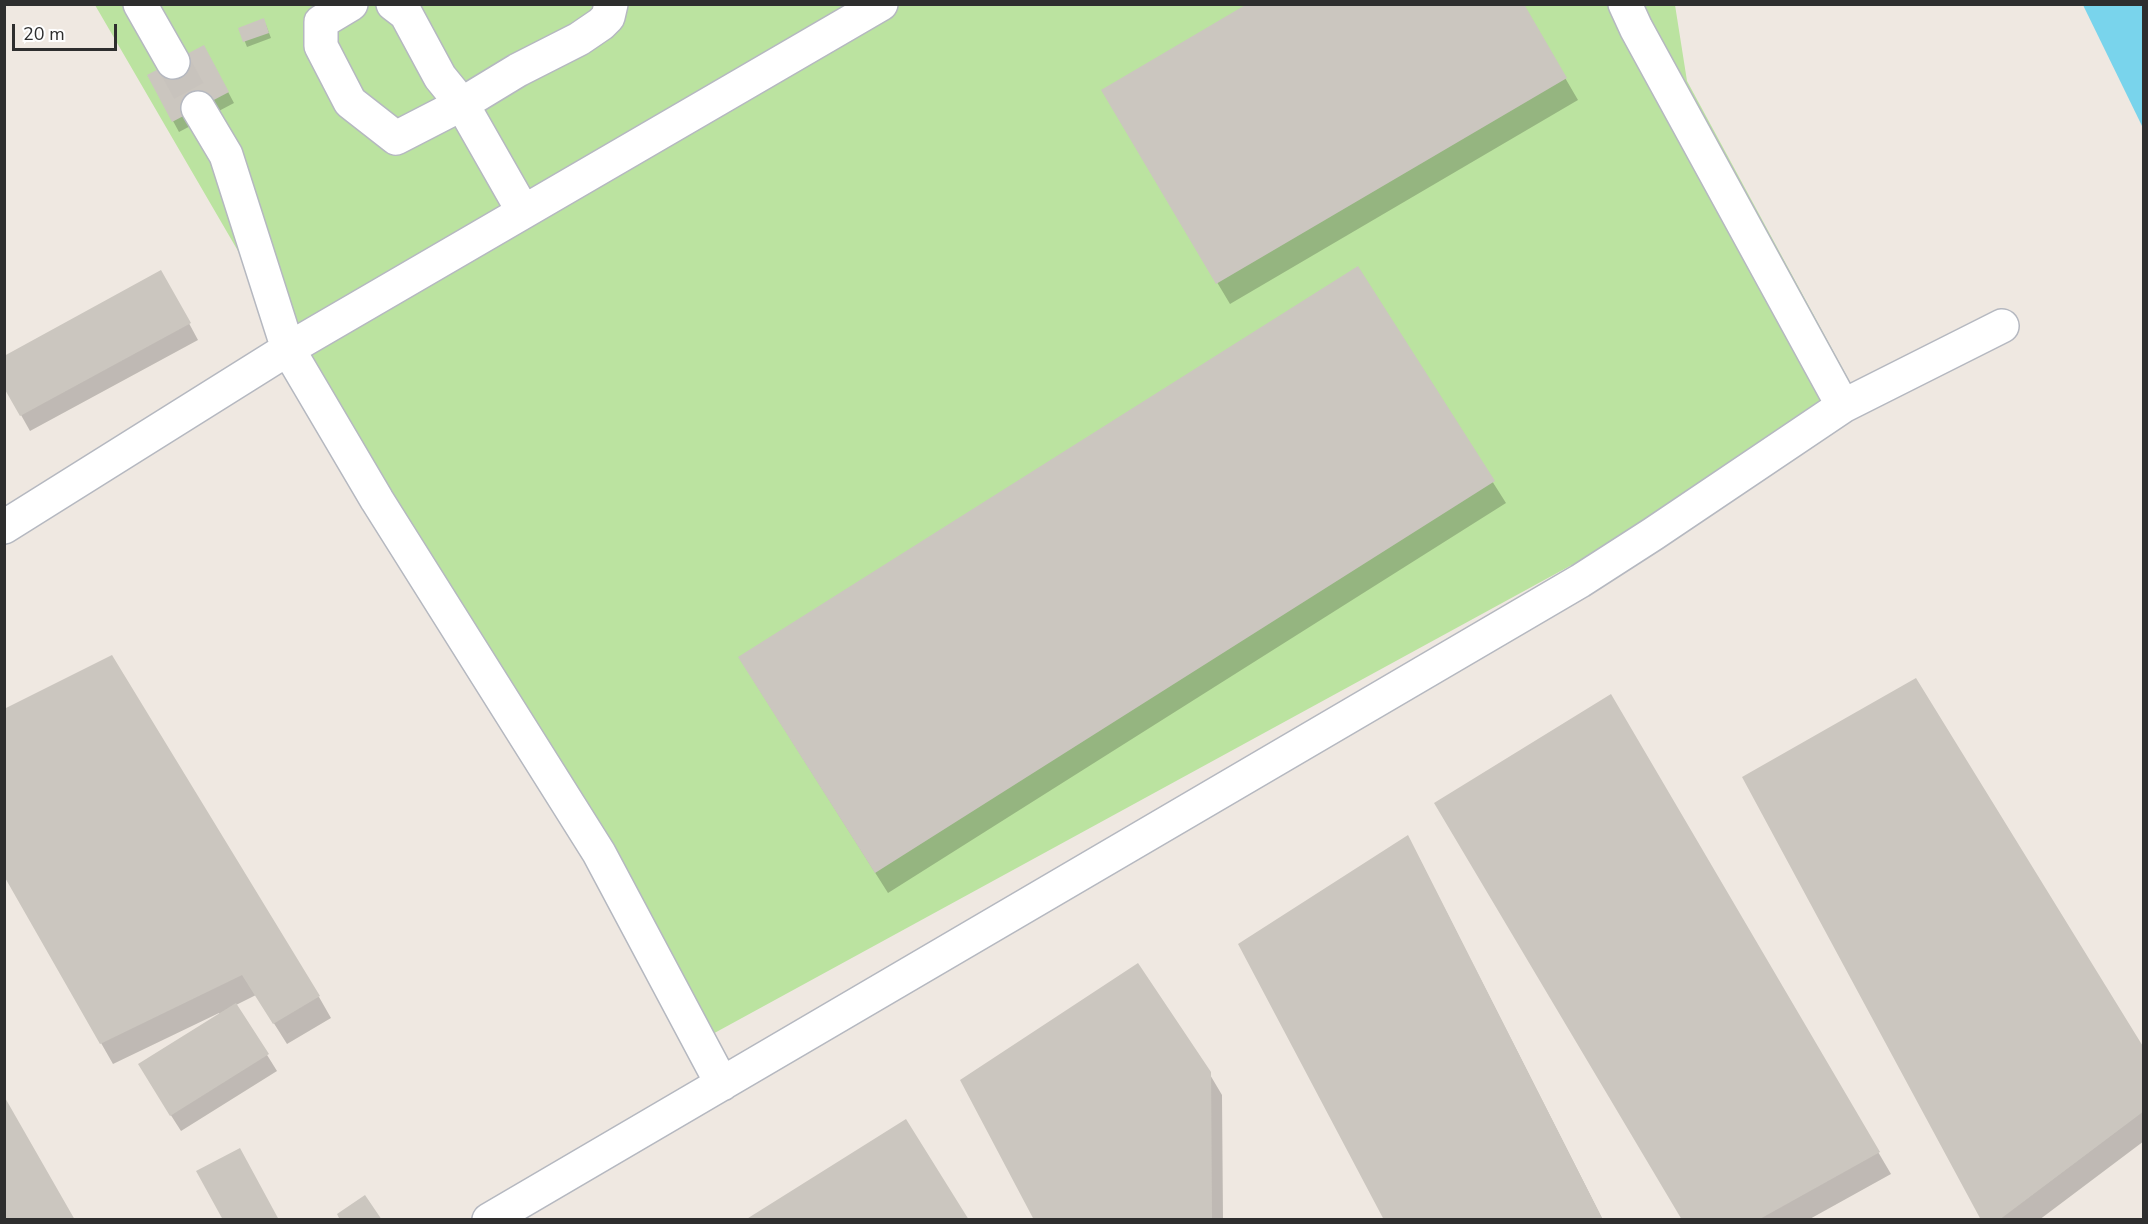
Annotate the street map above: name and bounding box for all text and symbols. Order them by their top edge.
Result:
scale bar [15,12,120,50]
text: 20 m [23,22,65,46]

